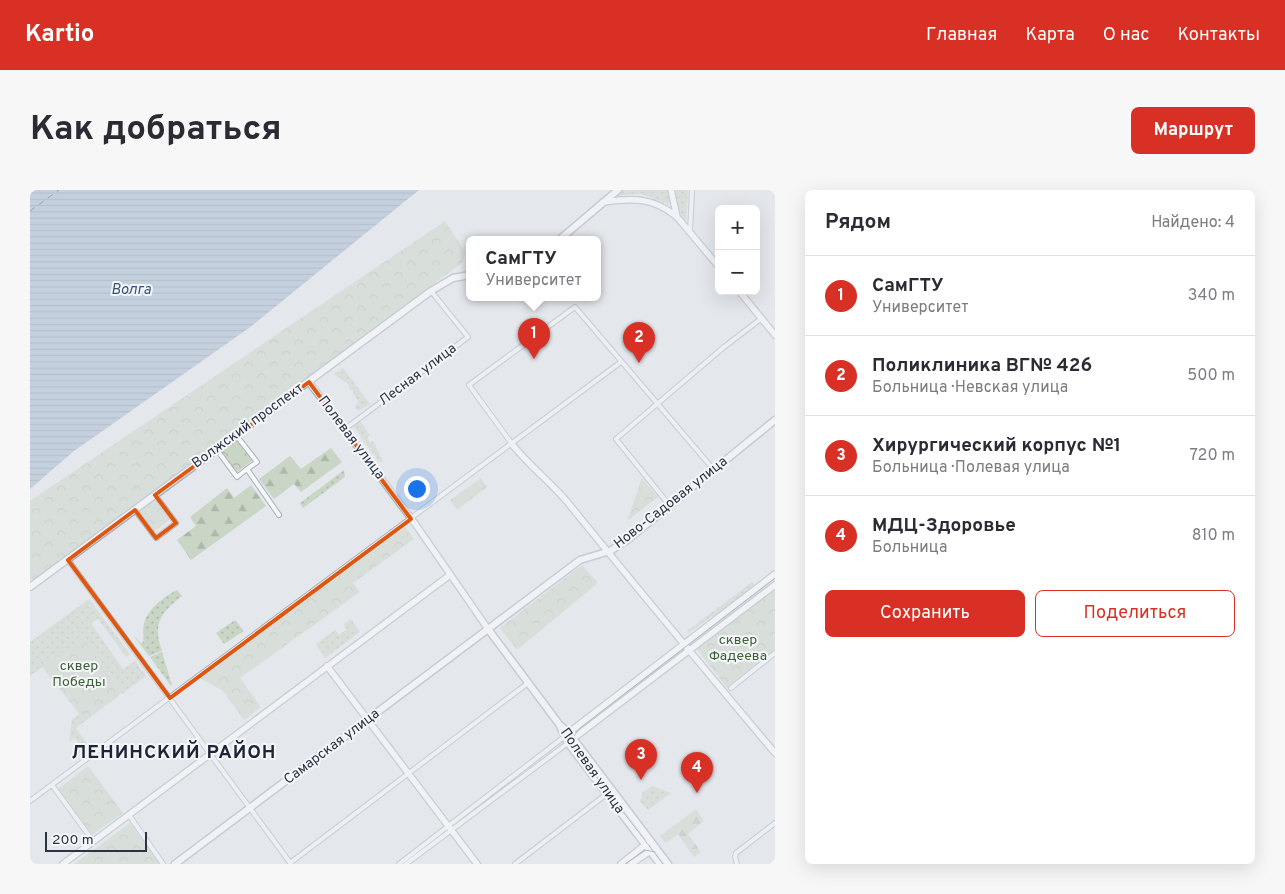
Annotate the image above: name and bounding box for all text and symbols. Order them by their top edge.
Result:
text: Kartio [25,20,94,50]
text: Главная [926,24,997,47]
text: Карта [1025,24,1075,47]
text: О нас [1103,24,1149,47]
text: Контакты [1177,24,1260,47]
button: Маршрут [1131,107,1255,154]
text: Как добраться [30,108,282,152]
map controls [715,205,760,295]
button: + [715,205,760,250]
text: Рядом [825,209,891,236]
text: Найдено: 4 [1151,213,1235,233]
popup [466,236,601,301]
text: СамГТУ [485,247,557,271]
button: − [715,250,760,295]
text: Университет [485,271,582,291]
text: СамГТУ [872,274,944,298]
water label: Волга [111,281,151,300]
text: 1 [838,286,844,306]
text: 340 m [1188,286,1235,306]
text: Университет [872,298,969,318]
pin: 1 [518,318,550,359]
pin: 2 [623,322,655,363]
street label: Лесная улица [376,340,460,410]
text: Поликлиника ВГ№ 426 [872,354,1092,378]
text: 2 [836,366,846,386]
text: 500 m [1187,366,1235,386]
text: Больница · Невская улица [872,378,1068,398]
street label: Волжский проспект [189,380,307,472]
street label: Полевая улица [314,393,388,483]
text: Хирургический корпус №1 [872,434,1121,458]
text: 3 [836,446,846,466]
text: 720 m [1190,446,1235,466]
street label: Ново-Садовая улица [611,453,731,553]
text: Больница · Полевая улица [872,458,1070,478]
your location [404,476,430,502]
text: МДЦ-Здоровье [872,514,1016,538]
text: 4 [836,526,846,546]
text: 810 m [1192,526,1235,546]
text: Больница [872,538,947,558]
button: Сохранить [825,590,1025,637]
button: Поделиться [1035,590,1235,637]
park label: сквер Фадеева [709,632,767,665]
park label: сквер Победы [52,658,106,691]
street label: Самарская улица [281,705,383,789]
street label: Полевая улица [556,725,628,817]
pin: 3 [625,739,657,780]
district label: ЛЕНИНСКИЙ РАЙОН [71,740,277,765]
pin: 4 [681,752,713,793]
scale bar [45,829,148,852]
text: 200 m [52,832,94,849]

